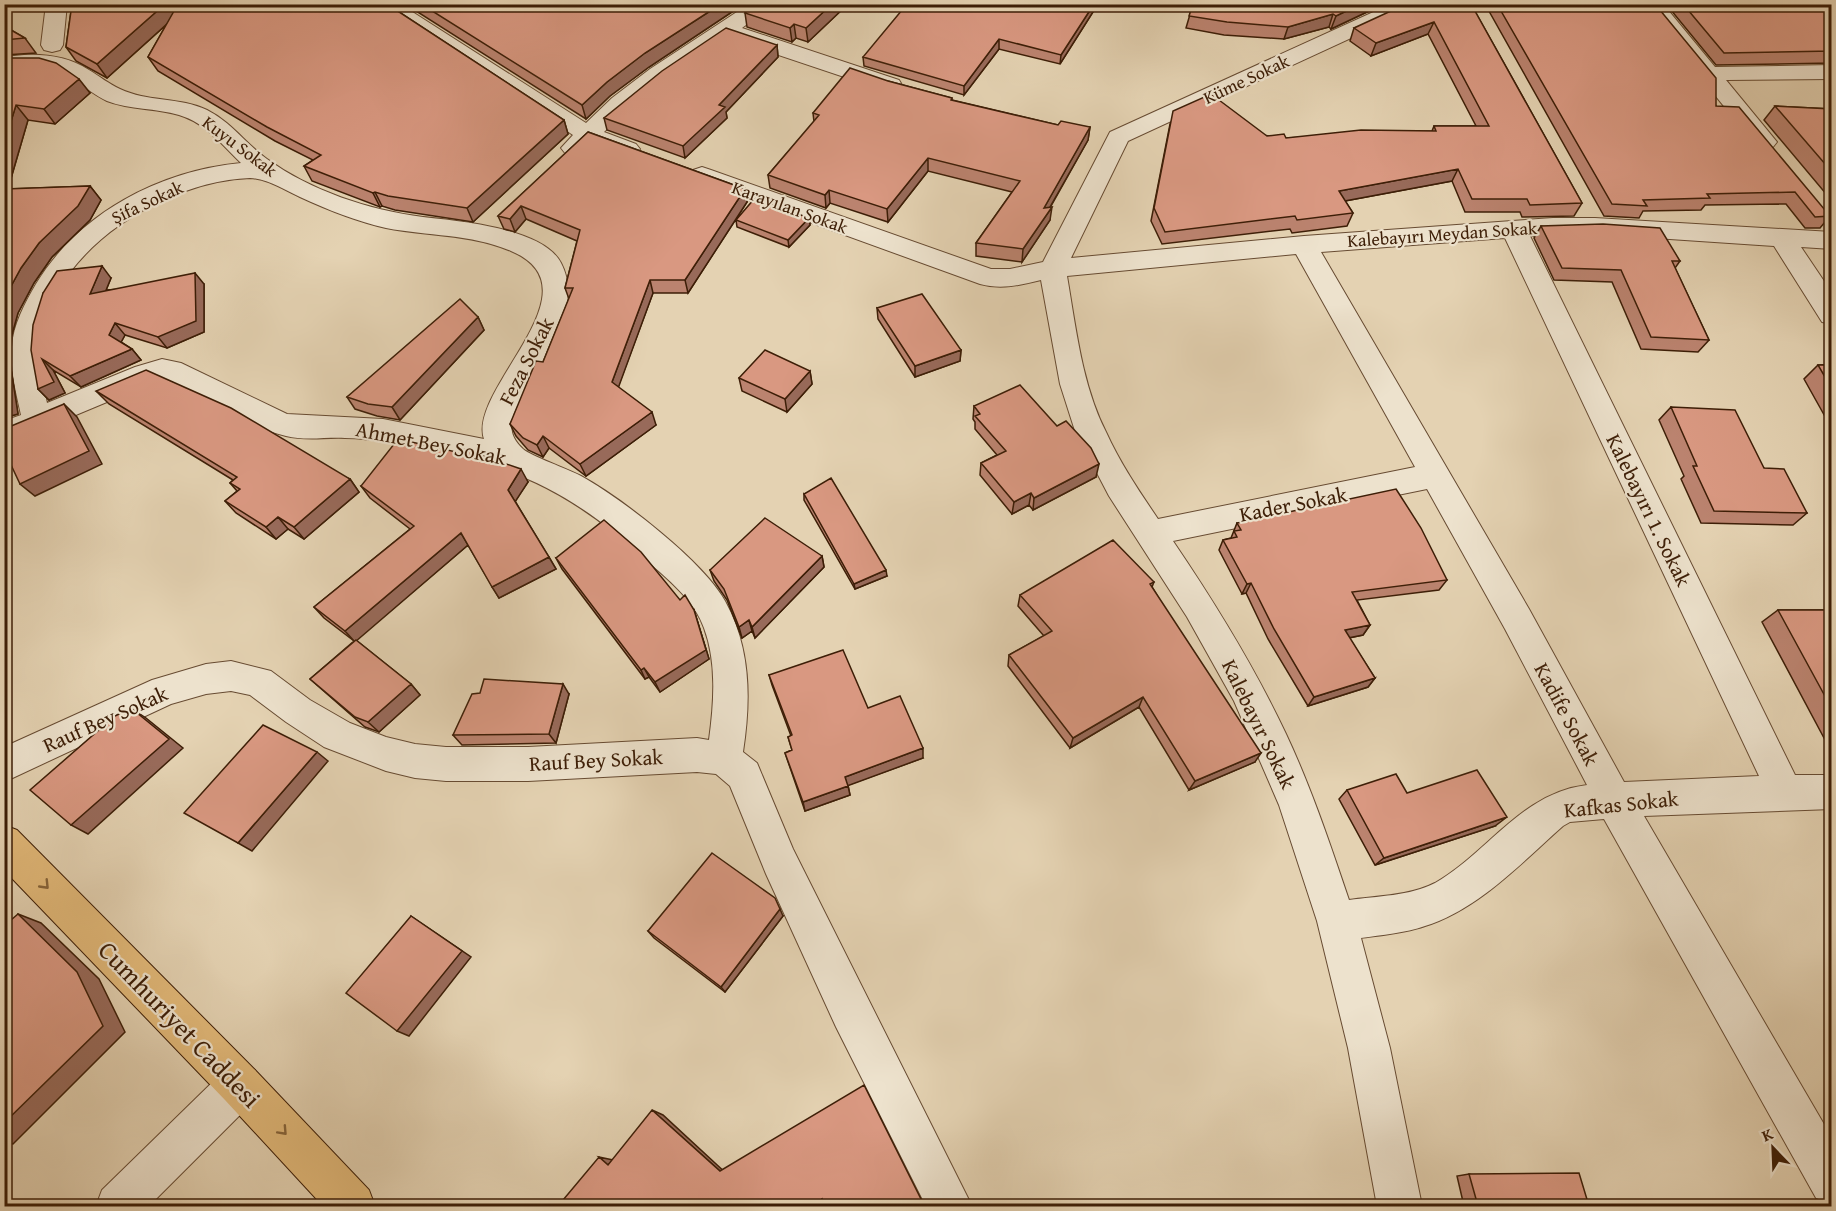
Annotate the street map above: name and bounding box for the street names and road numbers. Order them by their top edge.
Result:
street label: Küme Sokak [1198,47,1294,111]
street label: Kuyu Sokak [197,109,284,184]
street label: Şifa Sokak [106,173,188,230]
street label: Karayılan Sokak [728,174,852,241]
street label: Kalebayırı Meydan Sokak [1346,214,1539,254]
street label: Feza Sokak [491,311,562,410]
street label: Ahmet Bey Sokak [353,413,509,473]
street label: Kalebayırı 1. Sokak [1599,428,1700,592]
street label: Kader Sokak [1237,478,1350,530]
street label: Kalebayır Sokak [1214,654,1304,794]
street label: Kadife Sokak [1527,657,1607,771]
street label: Rauf Bey Sokak [38,677,173,760]
street label: Rauf Bey Sokak [528,741,664,779]
street label: Kafkas Sokak [1562,783,1680,825]
street label: Cumhuriyet Caddesi [90,931,270,1117]

